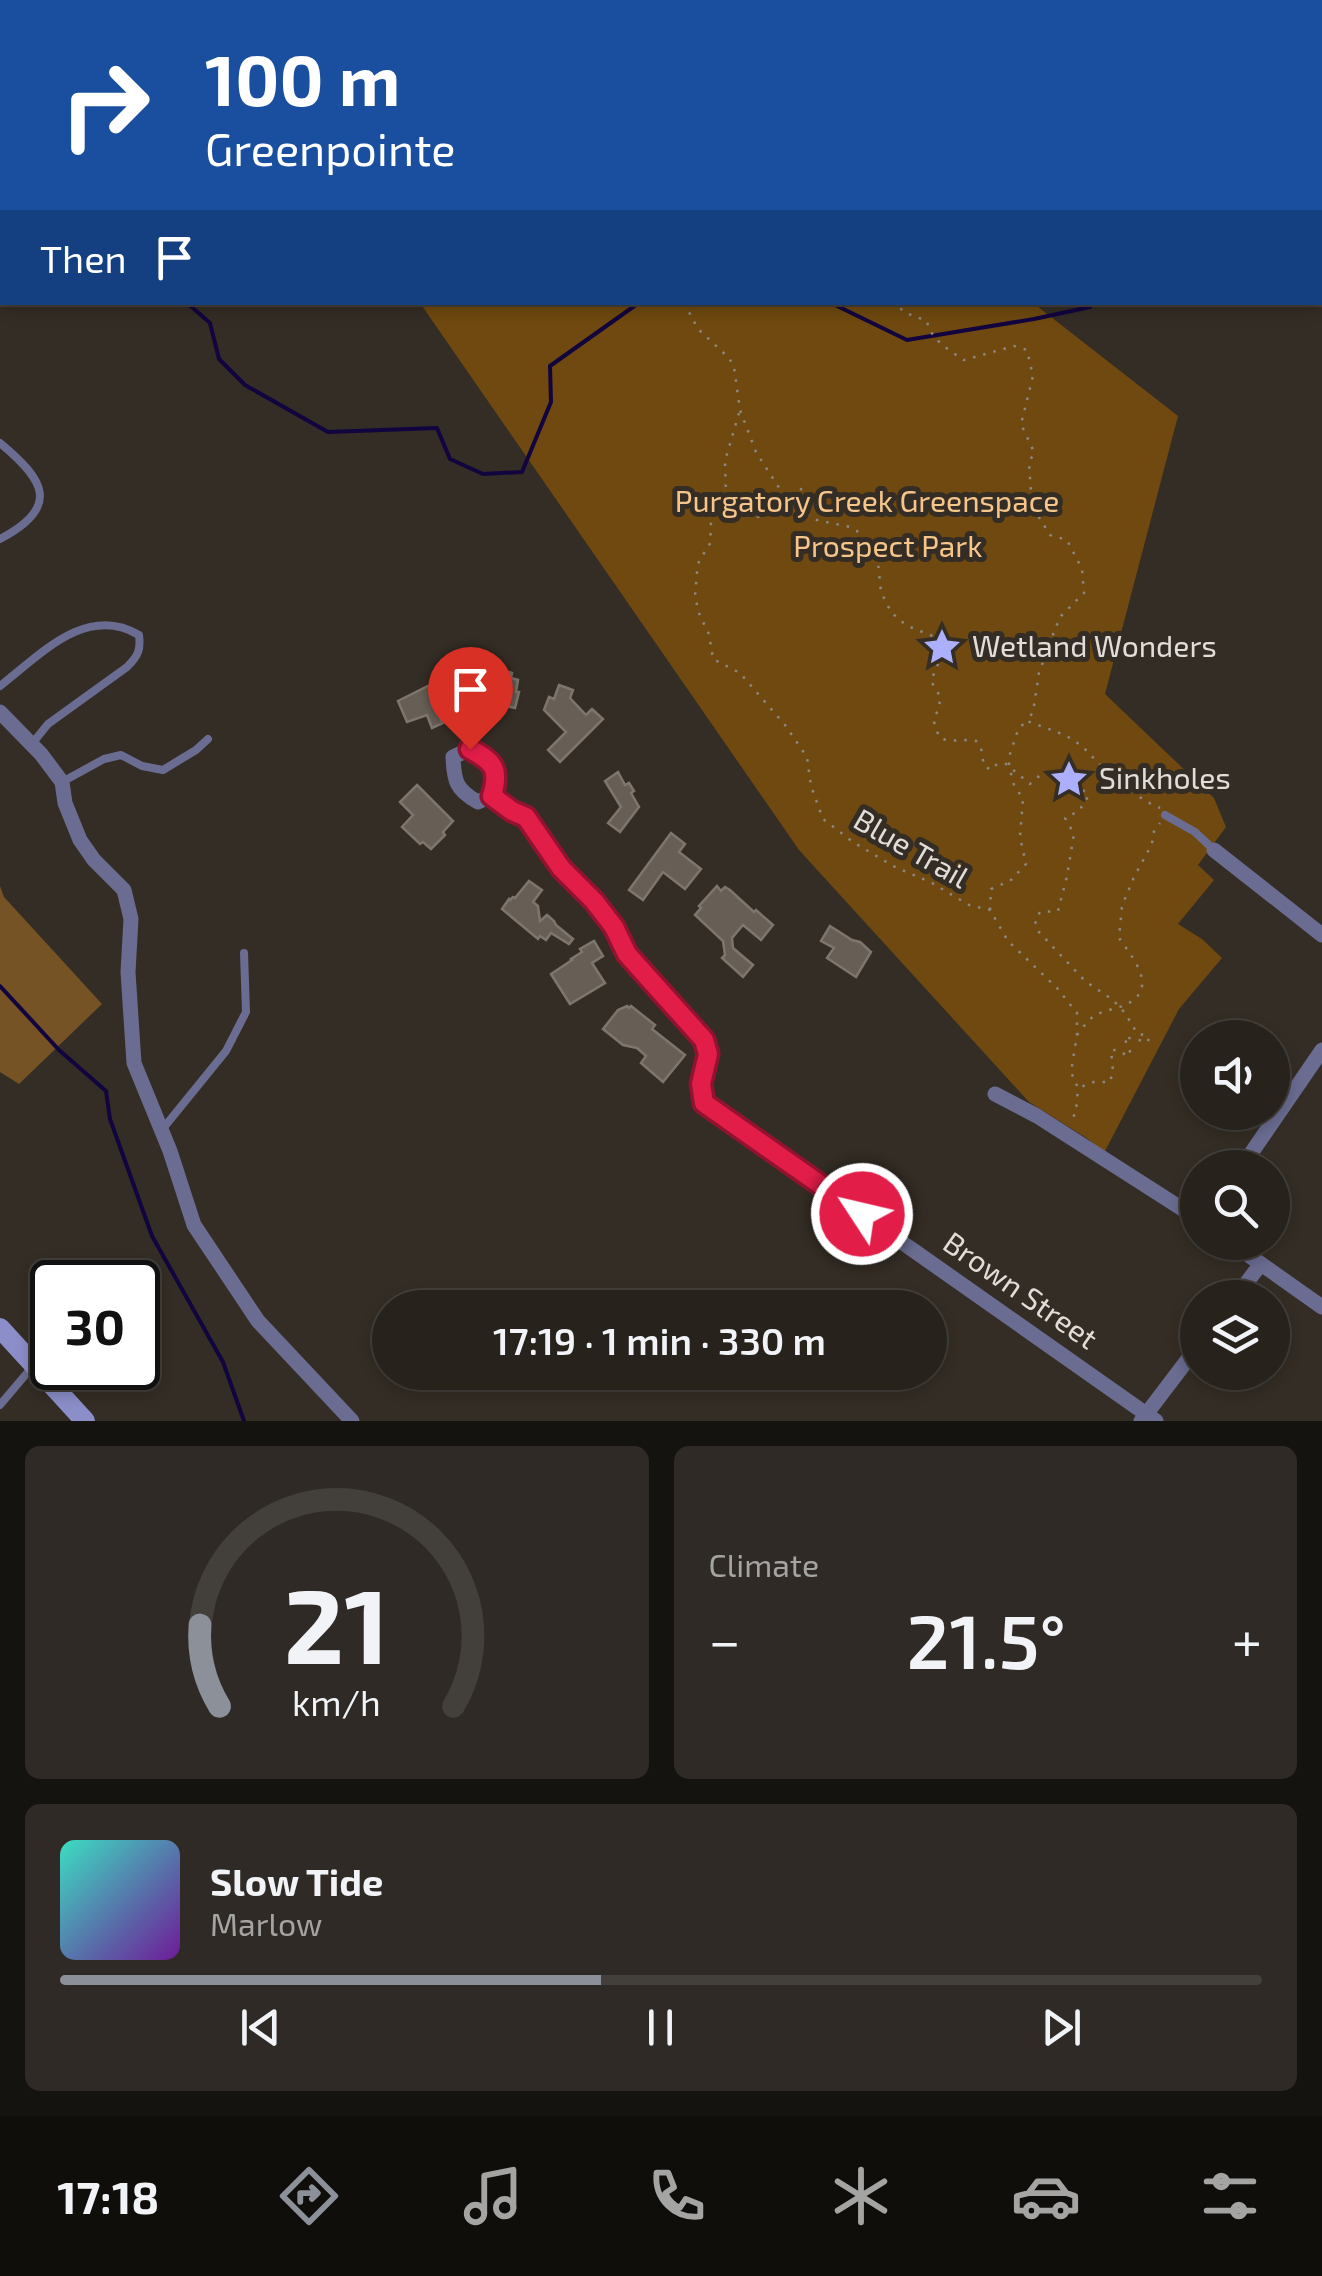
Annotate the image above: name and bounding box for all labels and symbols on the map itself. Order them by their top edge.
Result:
park label: Purgatory Creek Greenspace [675,482,1059,518]
park label: Prospect Park [793,527,983,563]
place icon: Wetland Wonders [921,626,963,668]
place label: Wetland Wonders [972,627,1217,663]
pin [428,647,513,750]
place icon: Sinkholes [1048,758,1090,800]
place label: Sinkholes [1099,759,1231,795]
street label: Blue Trail [848,800,976,894]
position arrow [810,1162,914,1266]
street label: Brown Street [937,1223,1105,1356]
speed limit sign: 30 [30,1260,160,1390]

